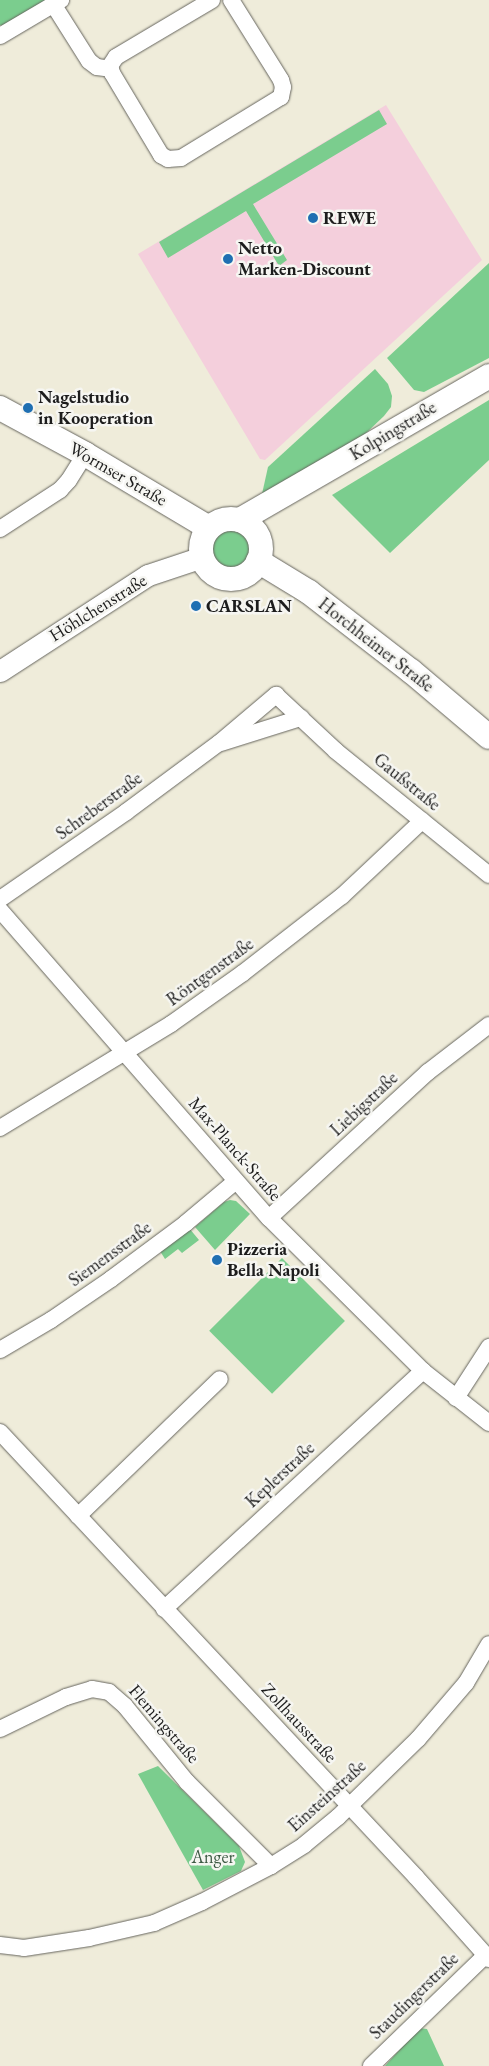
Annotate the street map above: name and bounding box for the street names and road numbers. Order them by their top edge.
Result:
street label: Kolpingstraße [346,397,440,465]
street label: Wormser Straße [65,437,171,511]
street label: Höhlchenstraße [45,570,151,646]
street label: Horchheimer Straße [314,593,438,697]
street label: Gaußstraße [369,749,445,815]
street label: Schreberstraße [52,768,146,844]
street label: Röntgenstraße [162,933,258,1011]
street label: Liebigstraße [326,1067,402,1141]
street label: Max-Planck-Straße [184,1093,286,1205]
street label: Siemensstraße [64,1217,156,1291]
street label: Keplerstraße [241,1438,319,1512]
street label: Zollhausstraße [257,1679,341,1767]
street label: Flemingstraße [124,1680,204,1768]
street label: Einsteinstraße [284,1755,370,1837]
street label: Staudingerstraße [365,1948,463,2044]

